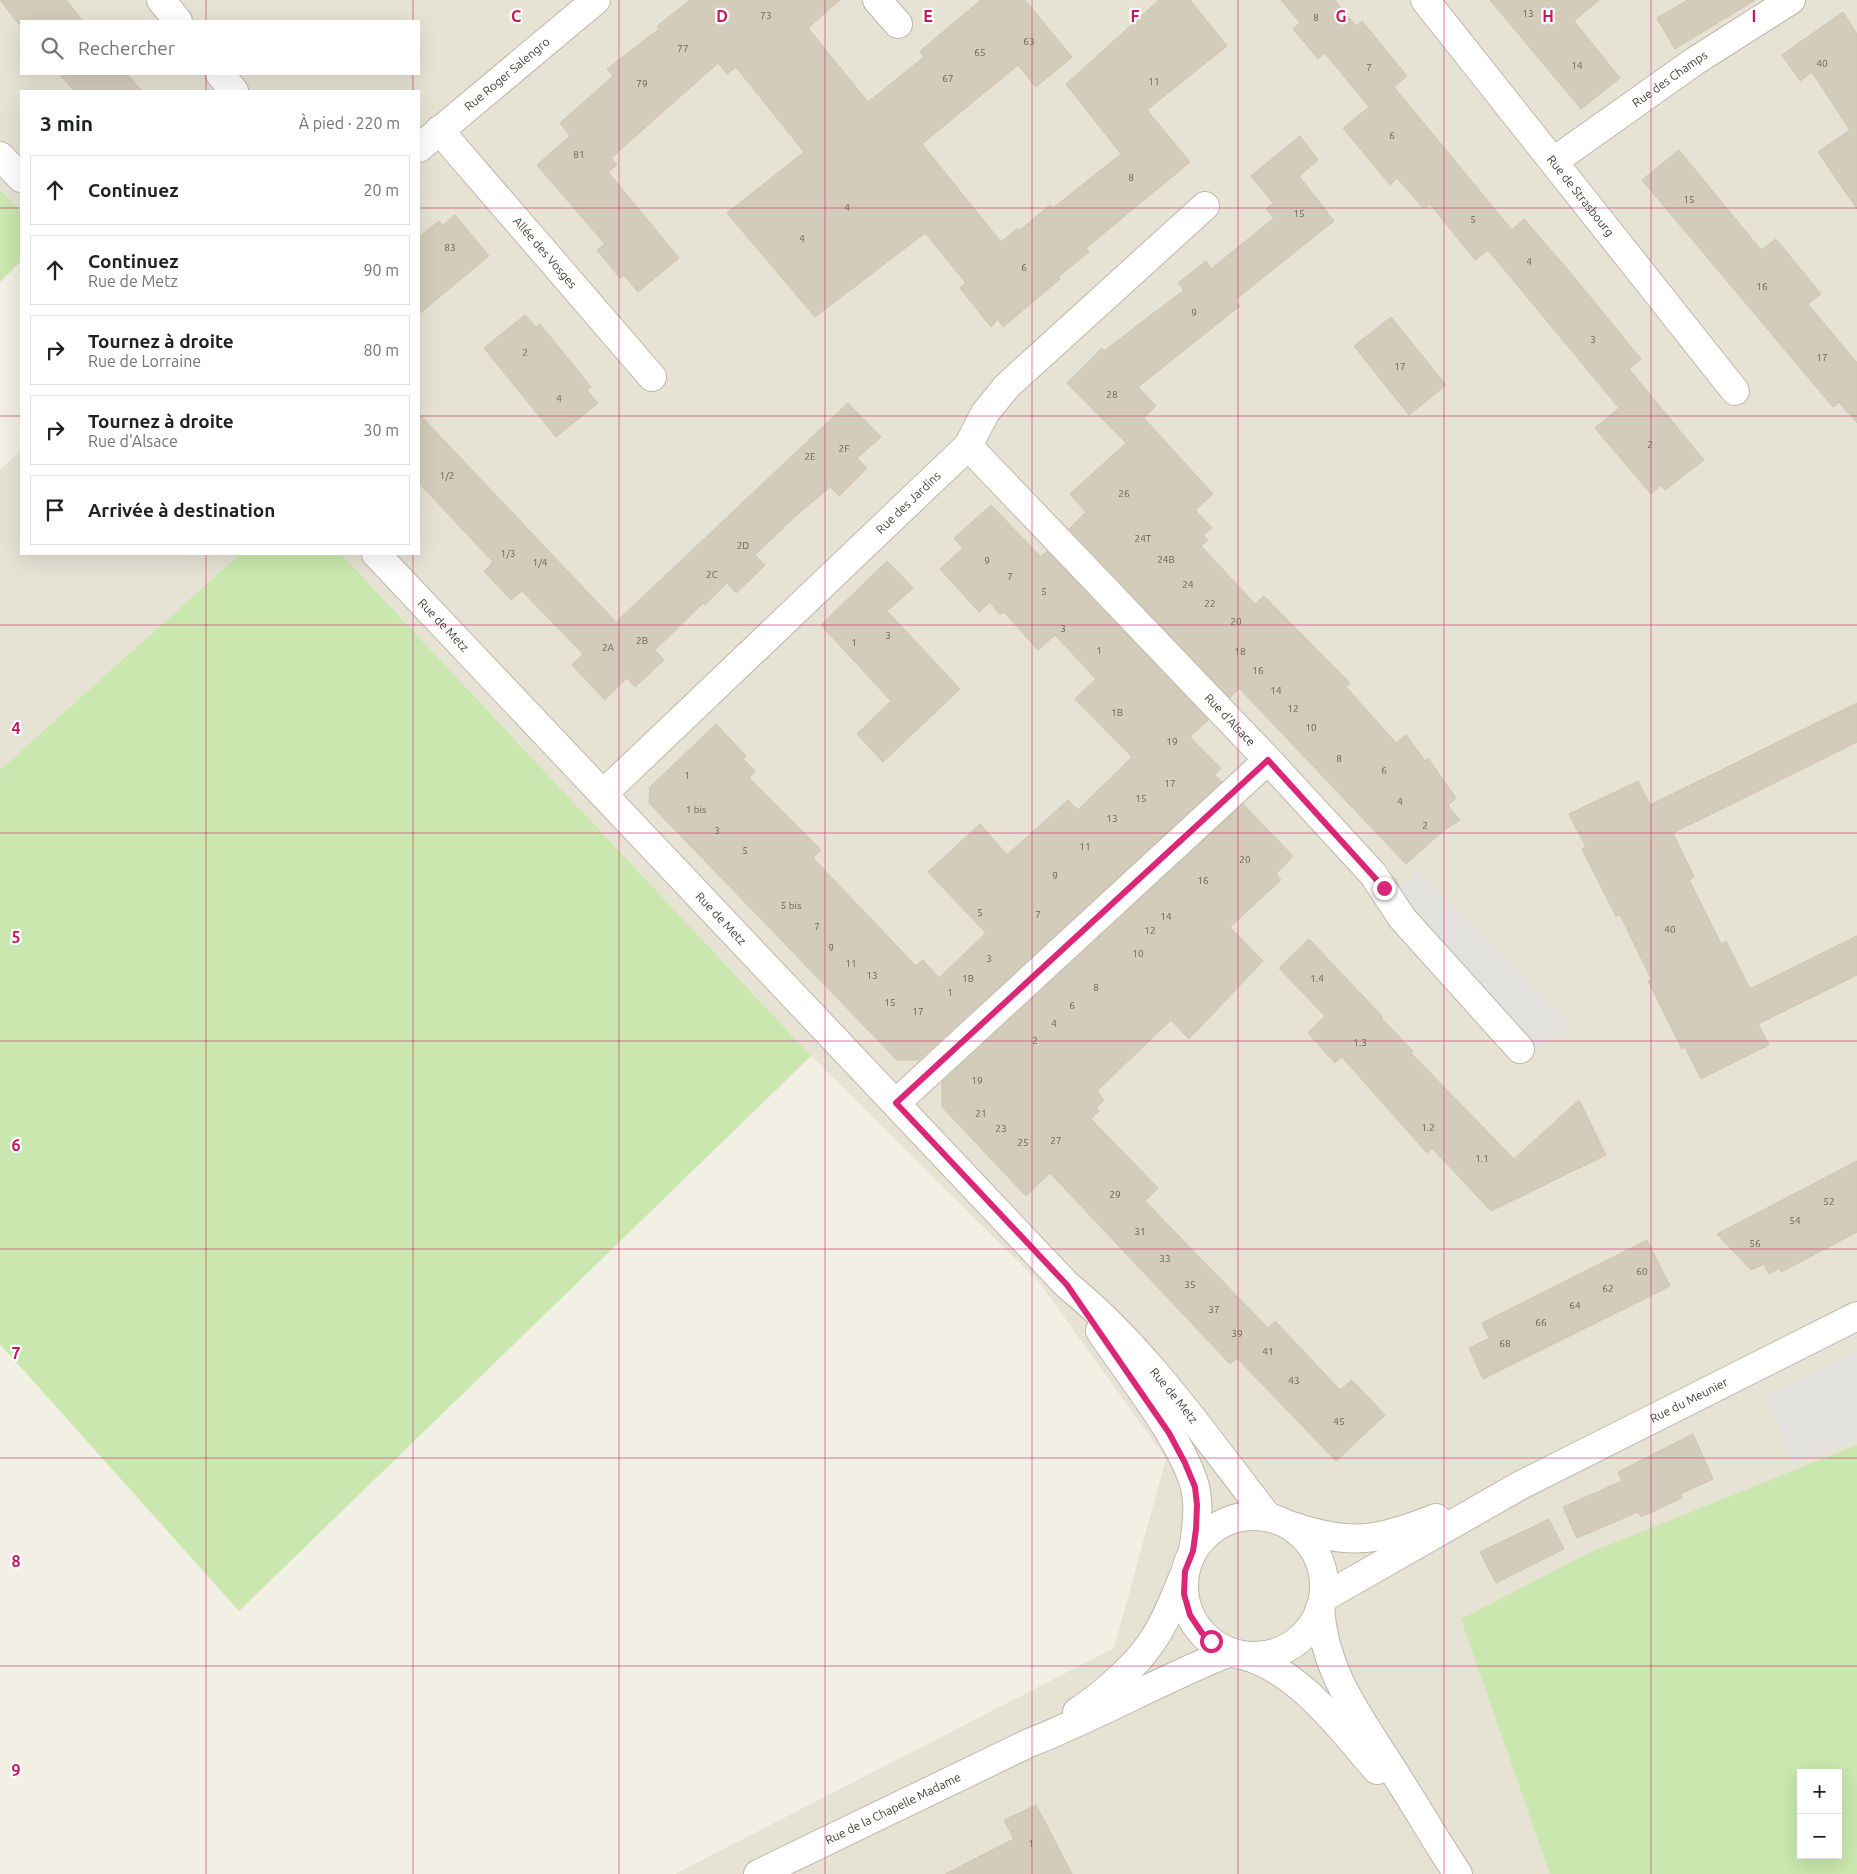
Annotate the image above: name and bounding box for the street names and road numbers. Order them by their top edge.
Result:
street label: Rue Roger Salengro [462,35,552,113]
street label: Rue des Champs [1630,48,1709,109]
street label: Rue de Strasbourg [1545,153,1617,239]
street label: Allée des Vosges [511,214,579,291]
street label: Rue des Jardins [873,469,943,536]
street label: Rue de Metz [416,596,472,654]
street label: Rue d'Alsace [1202,691,1258,749]
street label: Rue de Metz [693,889,749,948]
street label: Rue de Metz [1148,1365,1201,1426]
street label: Rue du Meunier [1648,1375,1730,1425]
street label: Rue de la Chapelle Madame [823,1770,963,1846]

